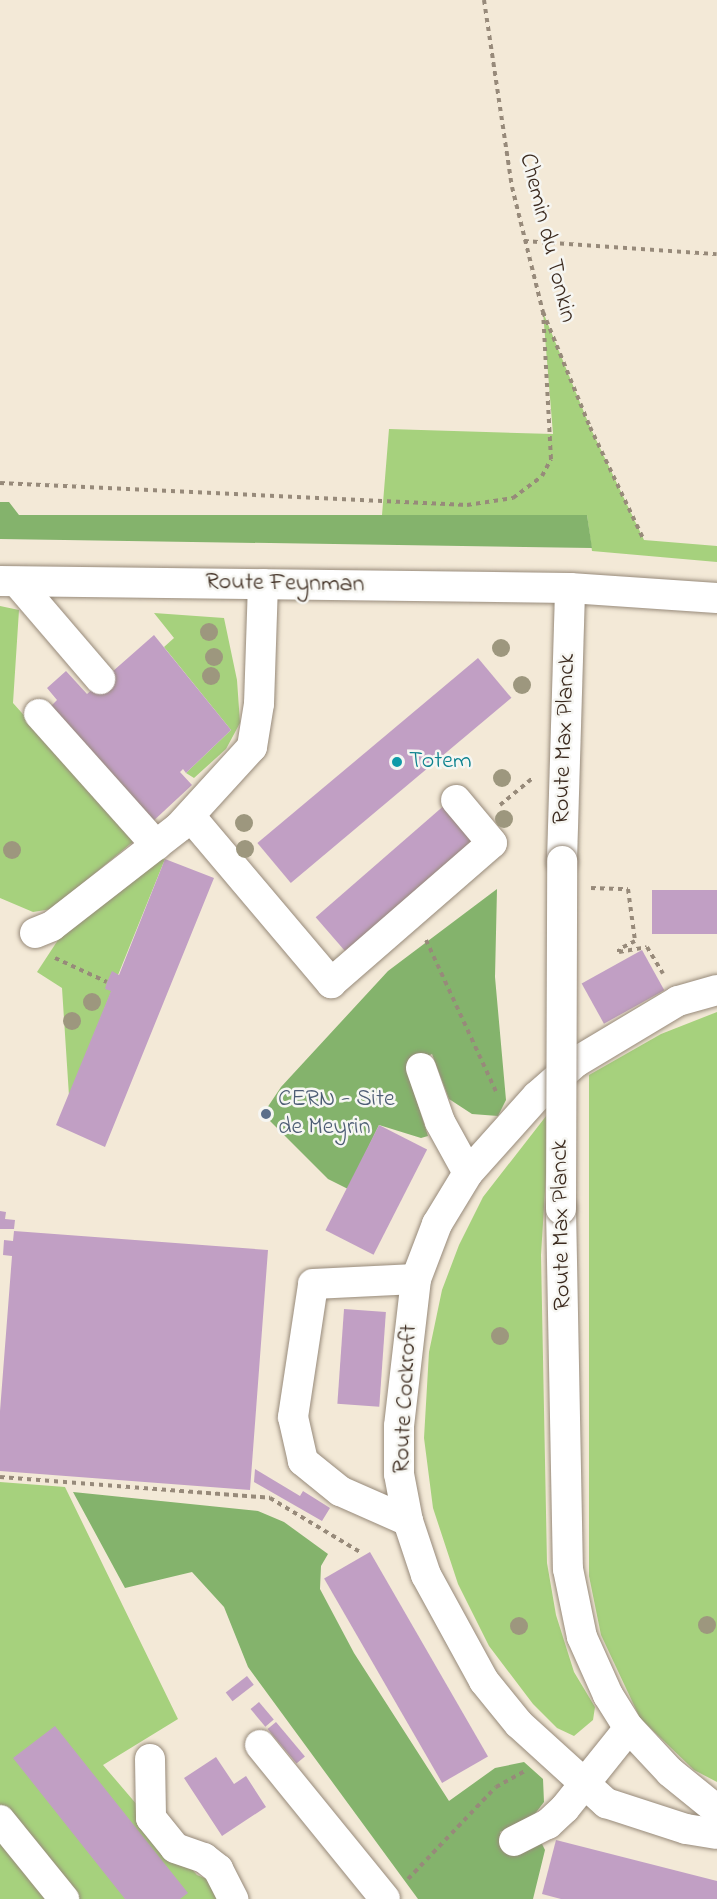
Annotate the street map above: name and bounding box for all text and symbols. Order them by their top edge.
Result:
street label: Chemin du Tonkin [512,151,582,325]
street label: Route Feynman [205,568,365,600]
street label: Route Max Planck [548,653,582,825]
place label: Totem [409,748,472,776]
marker: Totem [390,755,404,769]
place label: CERN - Site de Meyrin [278,1086,395,1142]
marker: CERN - Site de Meyrin [259,1107,273,1121]
street label: Route Max Planck [546,1139,578,1311]
street label: Route Cockroft [388,1324,424,1474]

